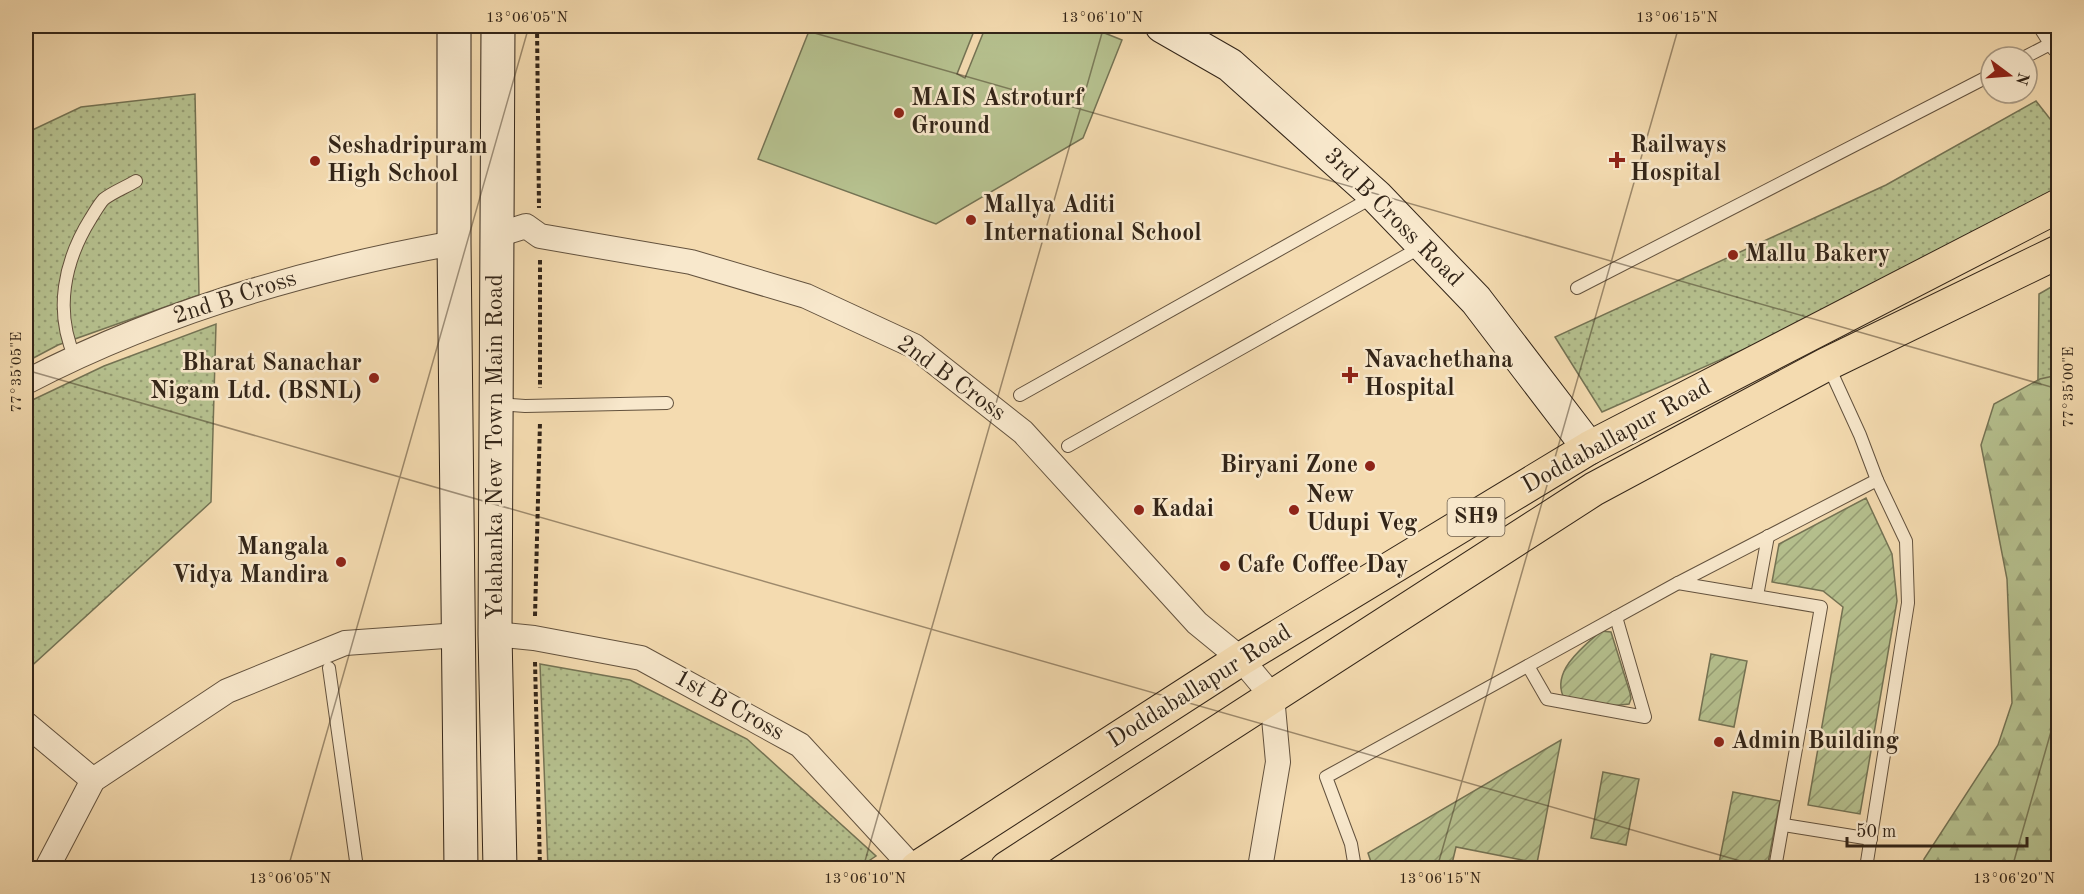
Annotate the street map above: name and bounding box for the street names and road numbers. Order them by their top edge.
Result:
street label: 3rd B Cross Road [1319,144,1467,292]
street label: 2nd B Cross [170,267,300,329]
street label: Yelahanka New Town Main Road [484,274,508,620]
street label: 2nd B Cross [892,332,1010,426]
street label: Doddaballapur Road [1519,375,1715,499]
road number: SH9 [1448,498,1504,536]
street label: Doddaballapur Road [1104,621,1296,753]
street label: 1st B Cross [670,666,788,746]

